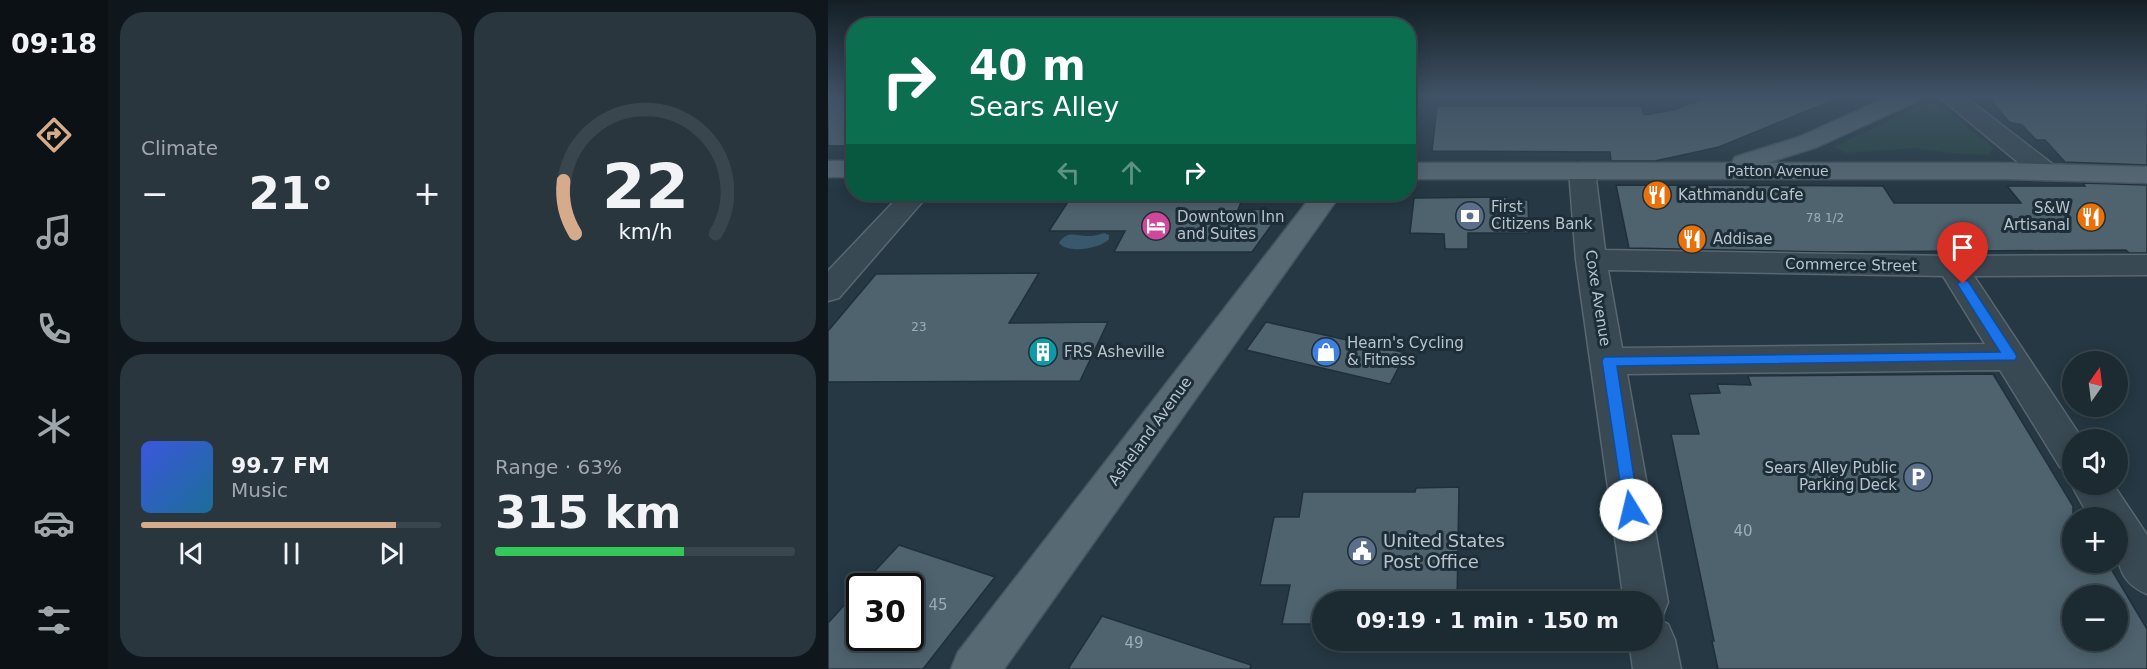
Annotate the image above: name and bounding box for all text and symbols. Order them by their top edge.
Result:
text: 09:18 [11,28,97,59]
text: 40 m [969,41,1086,90]
icon: right [870,42,948,120]
text: Sears Alley [969,91,1119,122]
icon: directions [33,114,75,156]
text: Climate [141,136,218,160]
text: 22 [602,150,688,223]
icon: left [1052,156,1085,189]
icon: ahead [1115,156,1148,189]
icon: right [1178,156,1211,189]
street label: Patton Avenue [1727,163,1829,179]
text: 21° [248,167,334,220]
text: − [141,174,169,213]
text: + [413,174,441,213]
restaurant icon: Kathmandu Cafe [1641,179,1673,211]
place label: Kathmandu Cafe [1678,186,1803,204]
place label: First Citizens Bank [1491,198,1593,233]
place label: S&W Artisanal [2004,199,2070,234]
bank icon: First Citizens Bank [1454,200,1486,232]
restaurant icon: S&W Artisanal [2075,201,2107,233]
place label: Downtown Inn and Suites [1177,208,1285,243]
hotel icon: Downtown Inn and Suites [1140,210,1172,242]
icon: music [33,211,75,253]
house number: 78 1/2 [1806,211,1844,225]
text: km/h [618,219,672,244]
pin [1937,222,1988,284]
restaurant icon: Addisae [1676,223,1708,255]
place label: Addisae [1713,230,1772,248]
icon: arrive [1946,231,1979,264]
street label: Coxe Avenue [1581,249,1615,347]
street label: Commerce Street [1785,255,1917,275]
icon: phone [33,308,75,350]
house number: 23 [911,320,927,334]
place label: Hearn's Cycling & Fitness [1347,334,1464,369]
building icon: FRS Asheville [1027,336,1059,368]
shop icon: Hearn's Cycling & Fitness [1310,336,1342,368]
place label: FRS Asheville [1064,343,1165,361]
north arrow [2062,351,2128,417]
map controls [2062,351,2128,651]
street label: Asheland Avenue [1105,373,1195,489]
icon: climate [33,405,75,447]
button: sound [2062,429,2128,495]
text: 99.7 FM [231,453,330,478]
text: Range · 63% [495,455,622,479]
place label: Sears Alley Public Parking Deck [1764,459,1897,494]
parking icon: Sears Alley Public Parking Deck [1902,461,1934,493]
text: Music [231,478,288,502]
position arrow [1599,478,1663,542]
text: 315 km [495,486,681,539]
icon: car [33,502,75,544]
button: + [2062,507,2128,573]
house number: 40 [1733,522,1753,540]
place label: United States Post Office [1383,530,1505,572]
public building icon: United States Post Office [1346,535,1378,567]
icon: previous [175,537,208,570]
icon: pause [275,537,308,570]
icon: next [375,537,408,570]
speed limit sign: 30 [846,573,924,651]
button: − [2062,585,2128,651]
house number: 45 [928,596,948,614]
icon: filters [33,599,75,641]
text: 09:19 · 1 min · 150 m [1356,608,1619,633]
house number: 49 [1124,634,1144,652]

